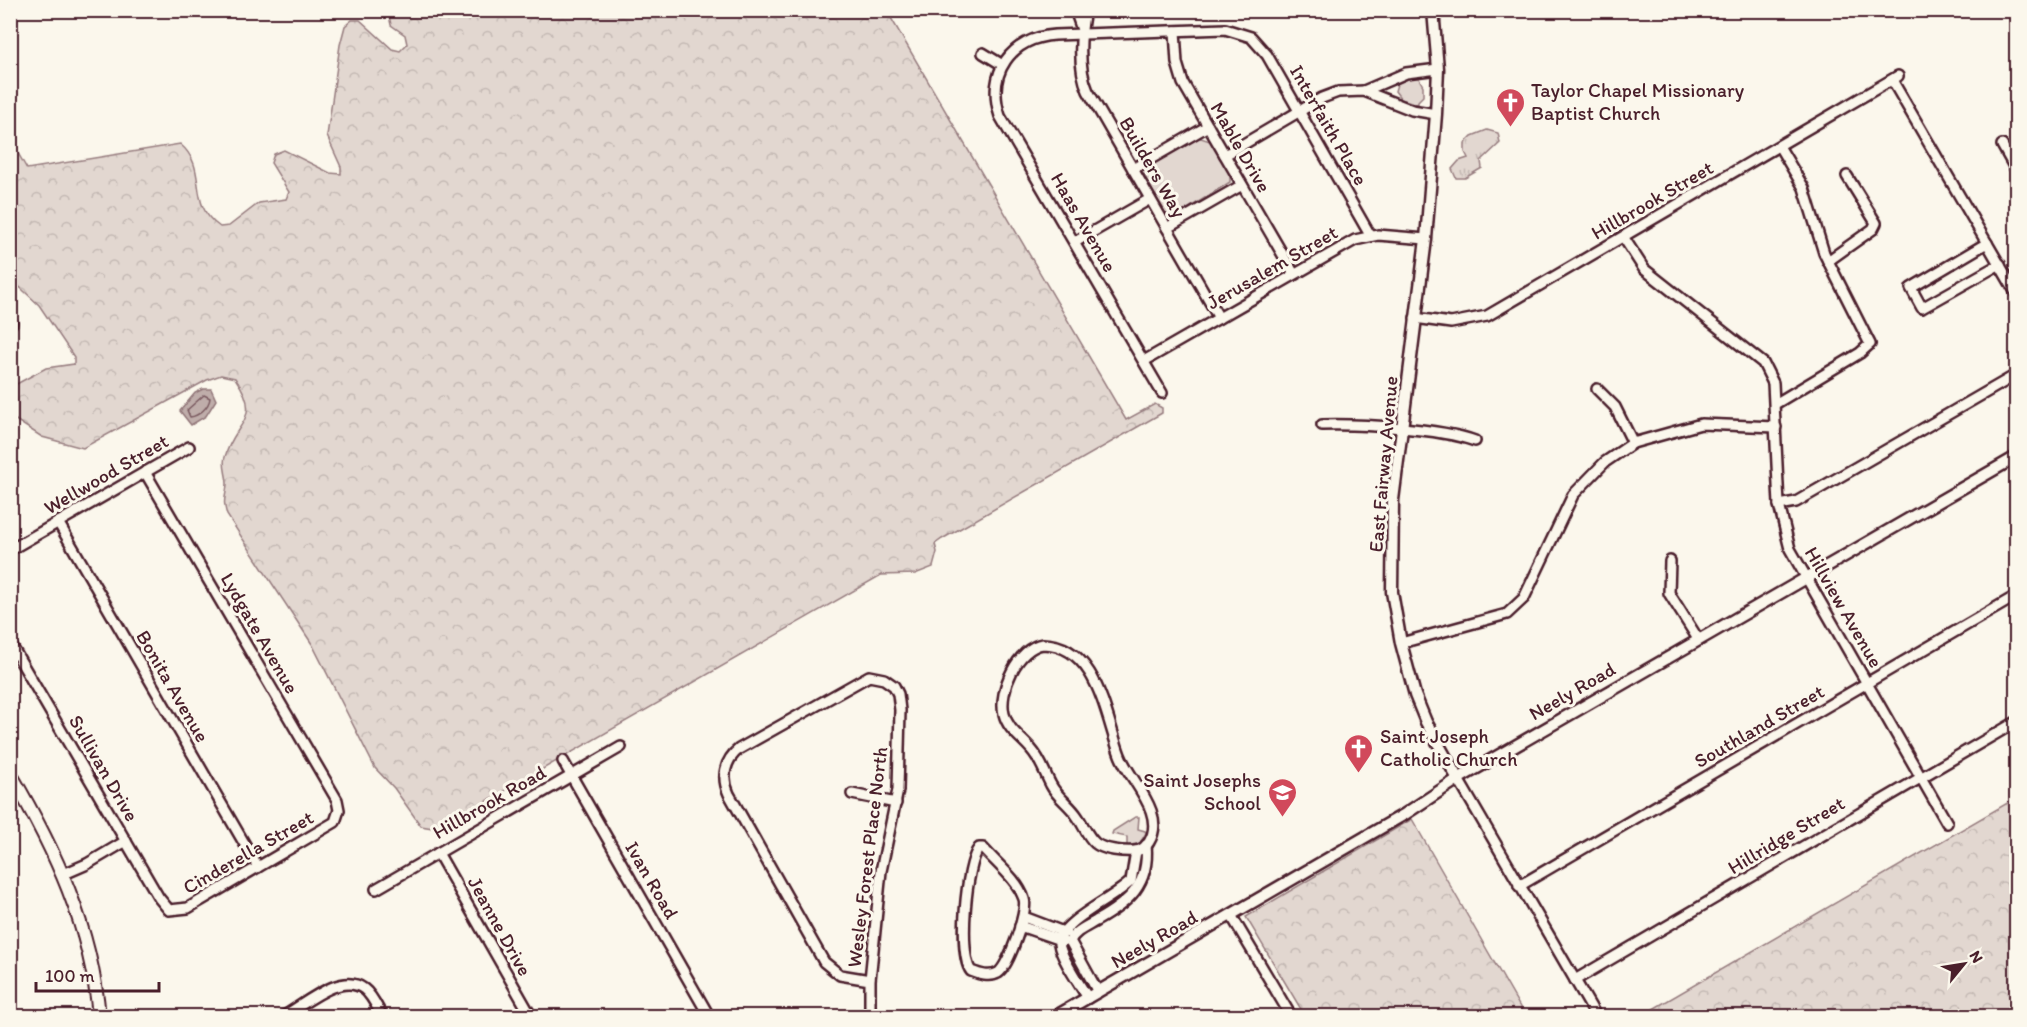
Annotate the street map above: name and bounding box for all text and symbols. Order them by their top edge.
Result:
street label: Interfaith Place [1285,61,1373,189]
place label: Taylor Chapel Missionary Baptist Church [1531,78,1745,125]
church icon: Taylor Chapel Missionary Baptist Church [1494,86,1526,128]
street label: Mable Drive [1205,97,1277,197]
street label: Builders Way [1114,112,1192,222]
street label: Hillbrook Street [1587,155,1718,245]
street label: Haas Avenue [1046,168,1122,276]
street label: Jerusalem Street [1202,220,1342,314]
street label: East Fairway Avenue [1363,375,1403,553]
street label: Wellwood Street [39,429,173,519]
street label: Hillview Avenue [1800,542,1888,672]
street label: Lydgate Avenue [216,568,304,698]
street label: Bonita Avenue [131,626,215,746]
street label: Neely Road [1524,657,1620,725]
street label: Southland Street [1690,679,1829,773]
street label: Sullivan Drive [64,711,144,825]
place label: Saint Joseph Catholic Church [1380,724,1517,771]
church icon: Saint Joseph Catholic Church [1343,732,1375,774]
street label: Wesley Forest Place North [842,745,892,969]
street label: Hillbrook Road [428,760,550,844]
place label: Saint Josephs School [1143,768,1261,815]
school or university icon: Saint Josephs School [1266,776,1298,818]
street label: Hillridge Street [1723,790,1849,879]
street label: Cinderella Street [179,805,318,899]
street label: Ivan Road [620,837,684,923]
street label: Jeanne Drive [463,872,537,980]
street label: Neely Road [1106,905,1202,973]
north arrow [1934,934,1994,994]
text: N [1966,947,1987,966]
scale bar [36,955,159,993]
text: 100 m [45,965,95,987]

